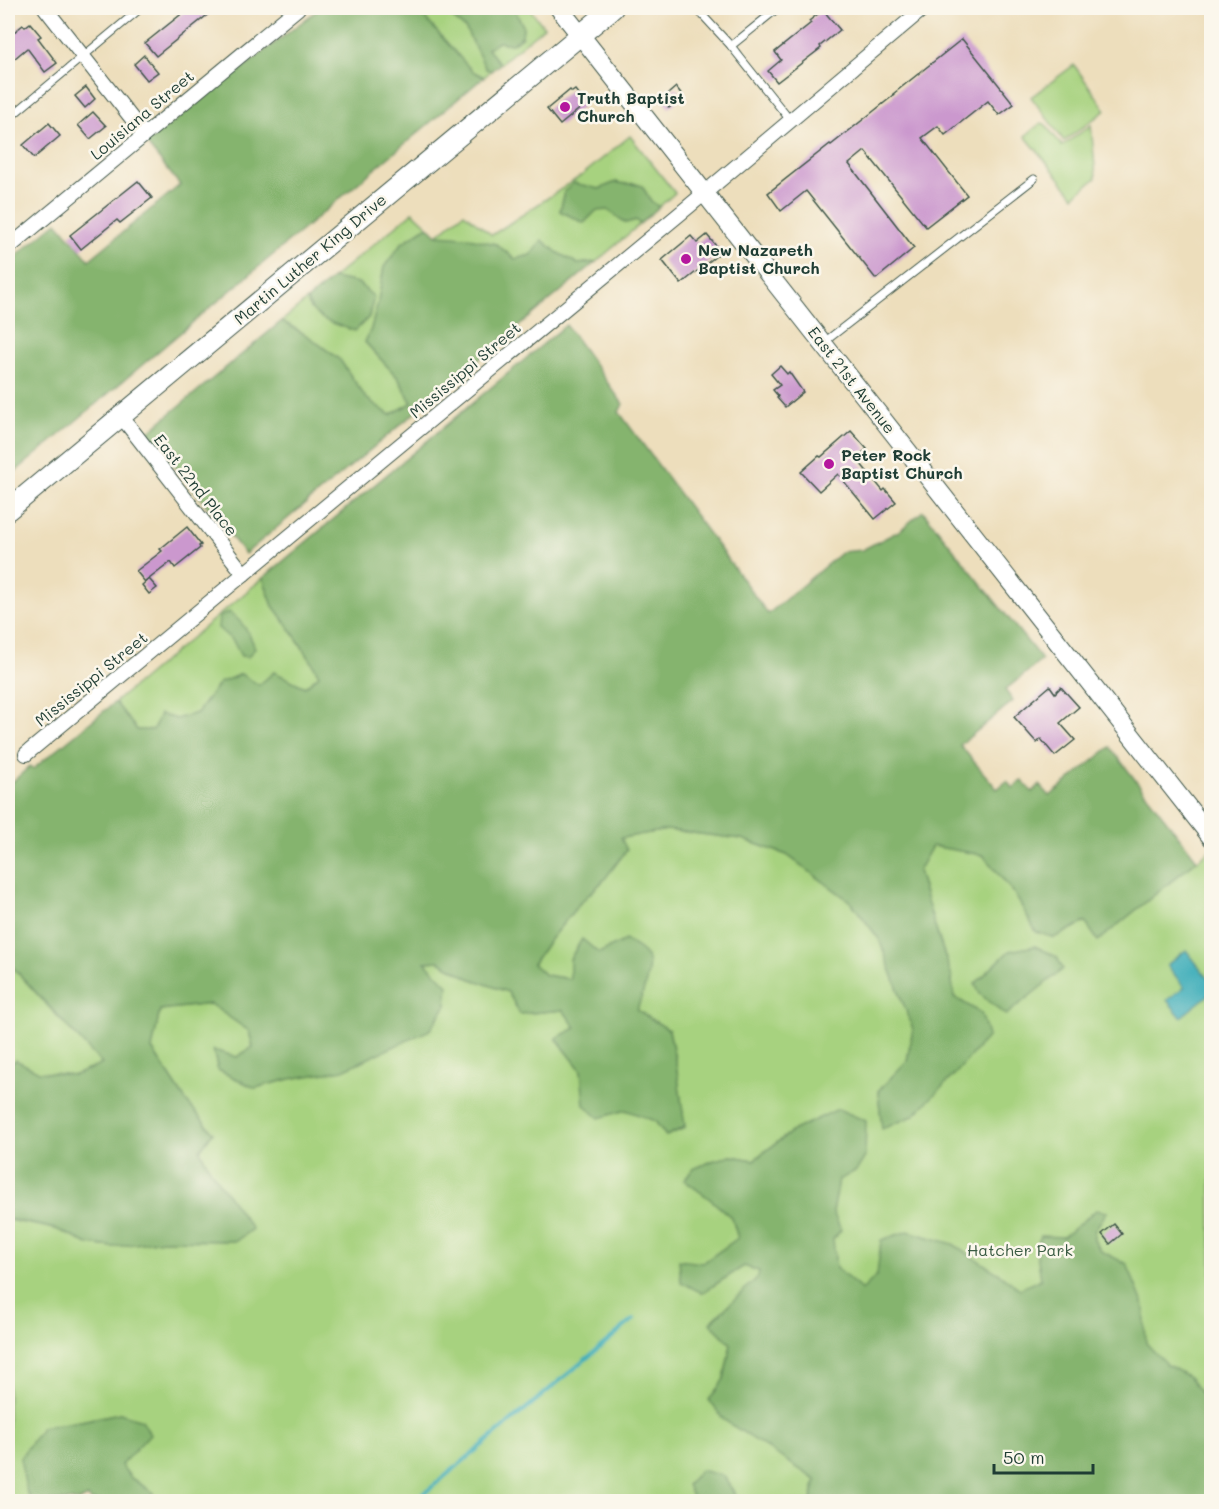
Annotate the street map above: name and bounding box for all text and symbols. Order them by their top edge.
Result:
street label: Louisiana Street [85,65,198,164]
place label: Truth Baptist Church [577,87,685,126]
marker: Truth Baptist Church [558,100,572,114]
street label: Martin Luther King Drive [229,189,390,329]
place label: New Nazareth Baptist Church [698,239,820,278]
marker: New Nazareth Baptist Church [679,252,693,266]
street label: Mississippi Street [405,317,525,422]
street label: East 21st Avenue [804,322,901,438]
street label: East 22nd Place [150,429,243,540]
place label: Peter Rock Baptist Church [841,444,963,483]
marker: Peter Rock Baptist Church [822,457,836,471]
street label: Mississippi Street [30,627,151,731]
park label: Hatcher Park [967,1239,1073,1260]
scale bar [994,1437,1093,1475]
text: 50 m [1003,1445,1045,1469]

